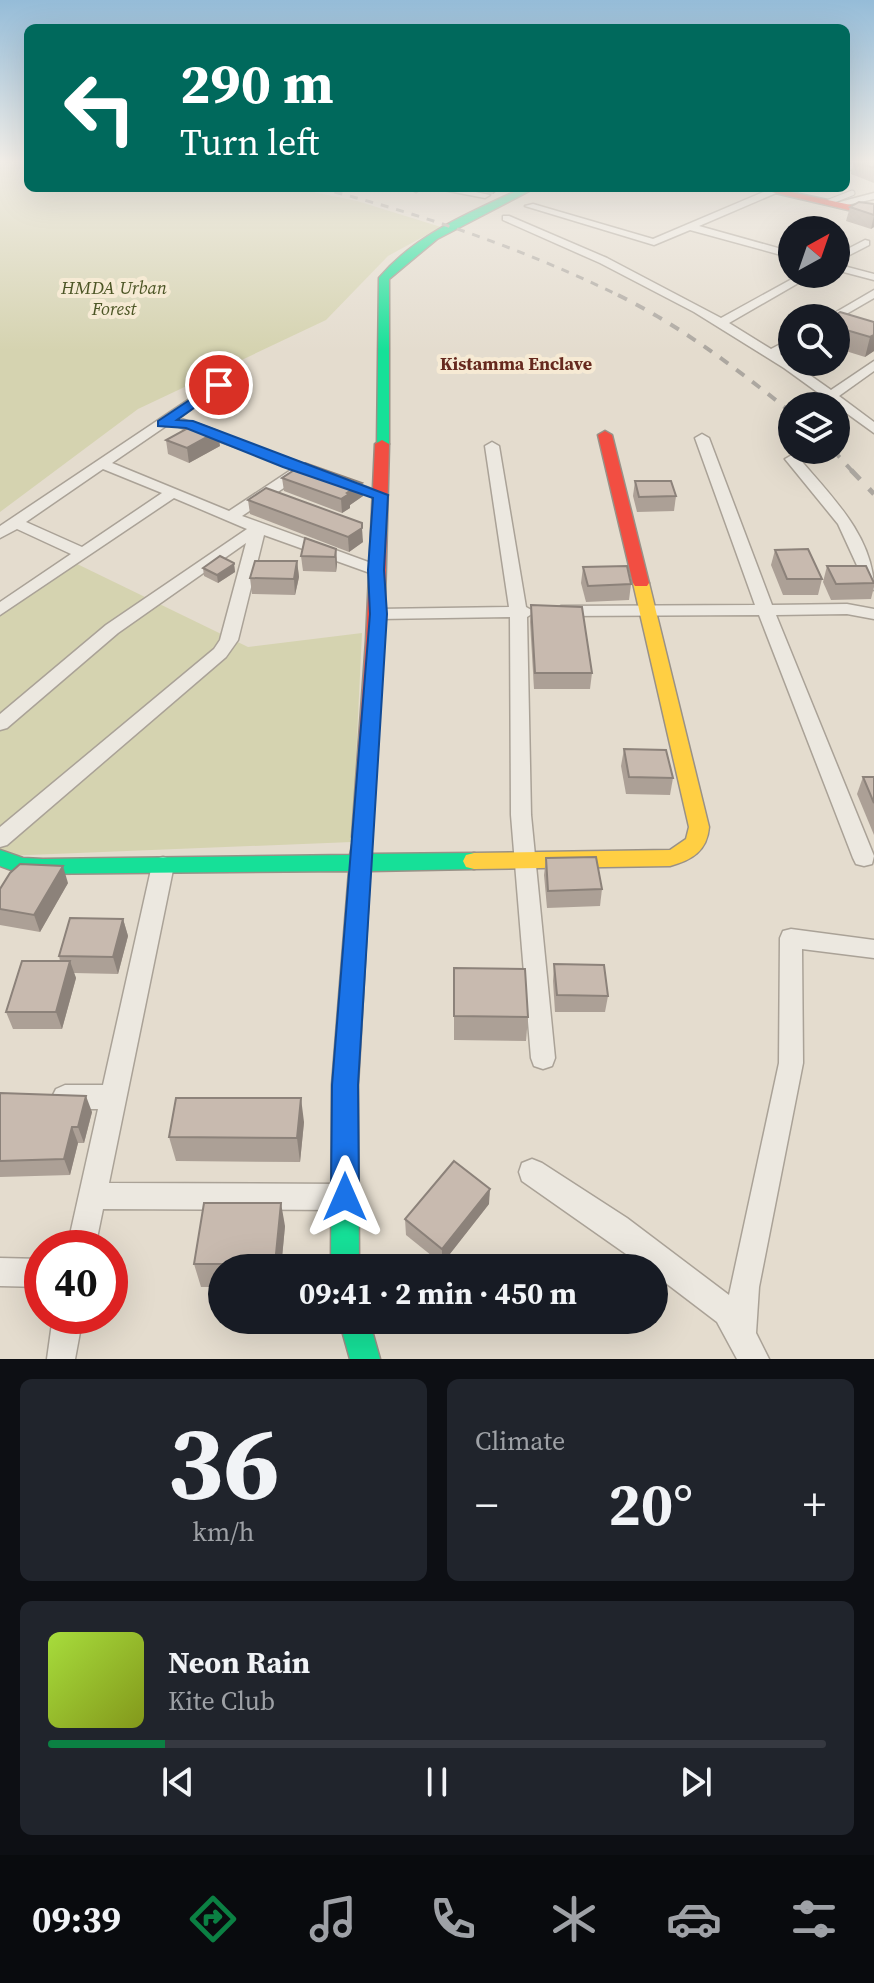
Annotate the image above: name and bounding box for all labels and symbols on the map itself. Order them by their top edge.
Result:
north arrow [778,216,850,288]
park label: HMDA Urban Forest [60,275,167,321]
pin [185,351,253,419]
district label: Kistamma Enclave [440,351,592,376]
position arrow [303,1155,387,1239]
speed limit sign: 40 [24,1230,128,1334]

